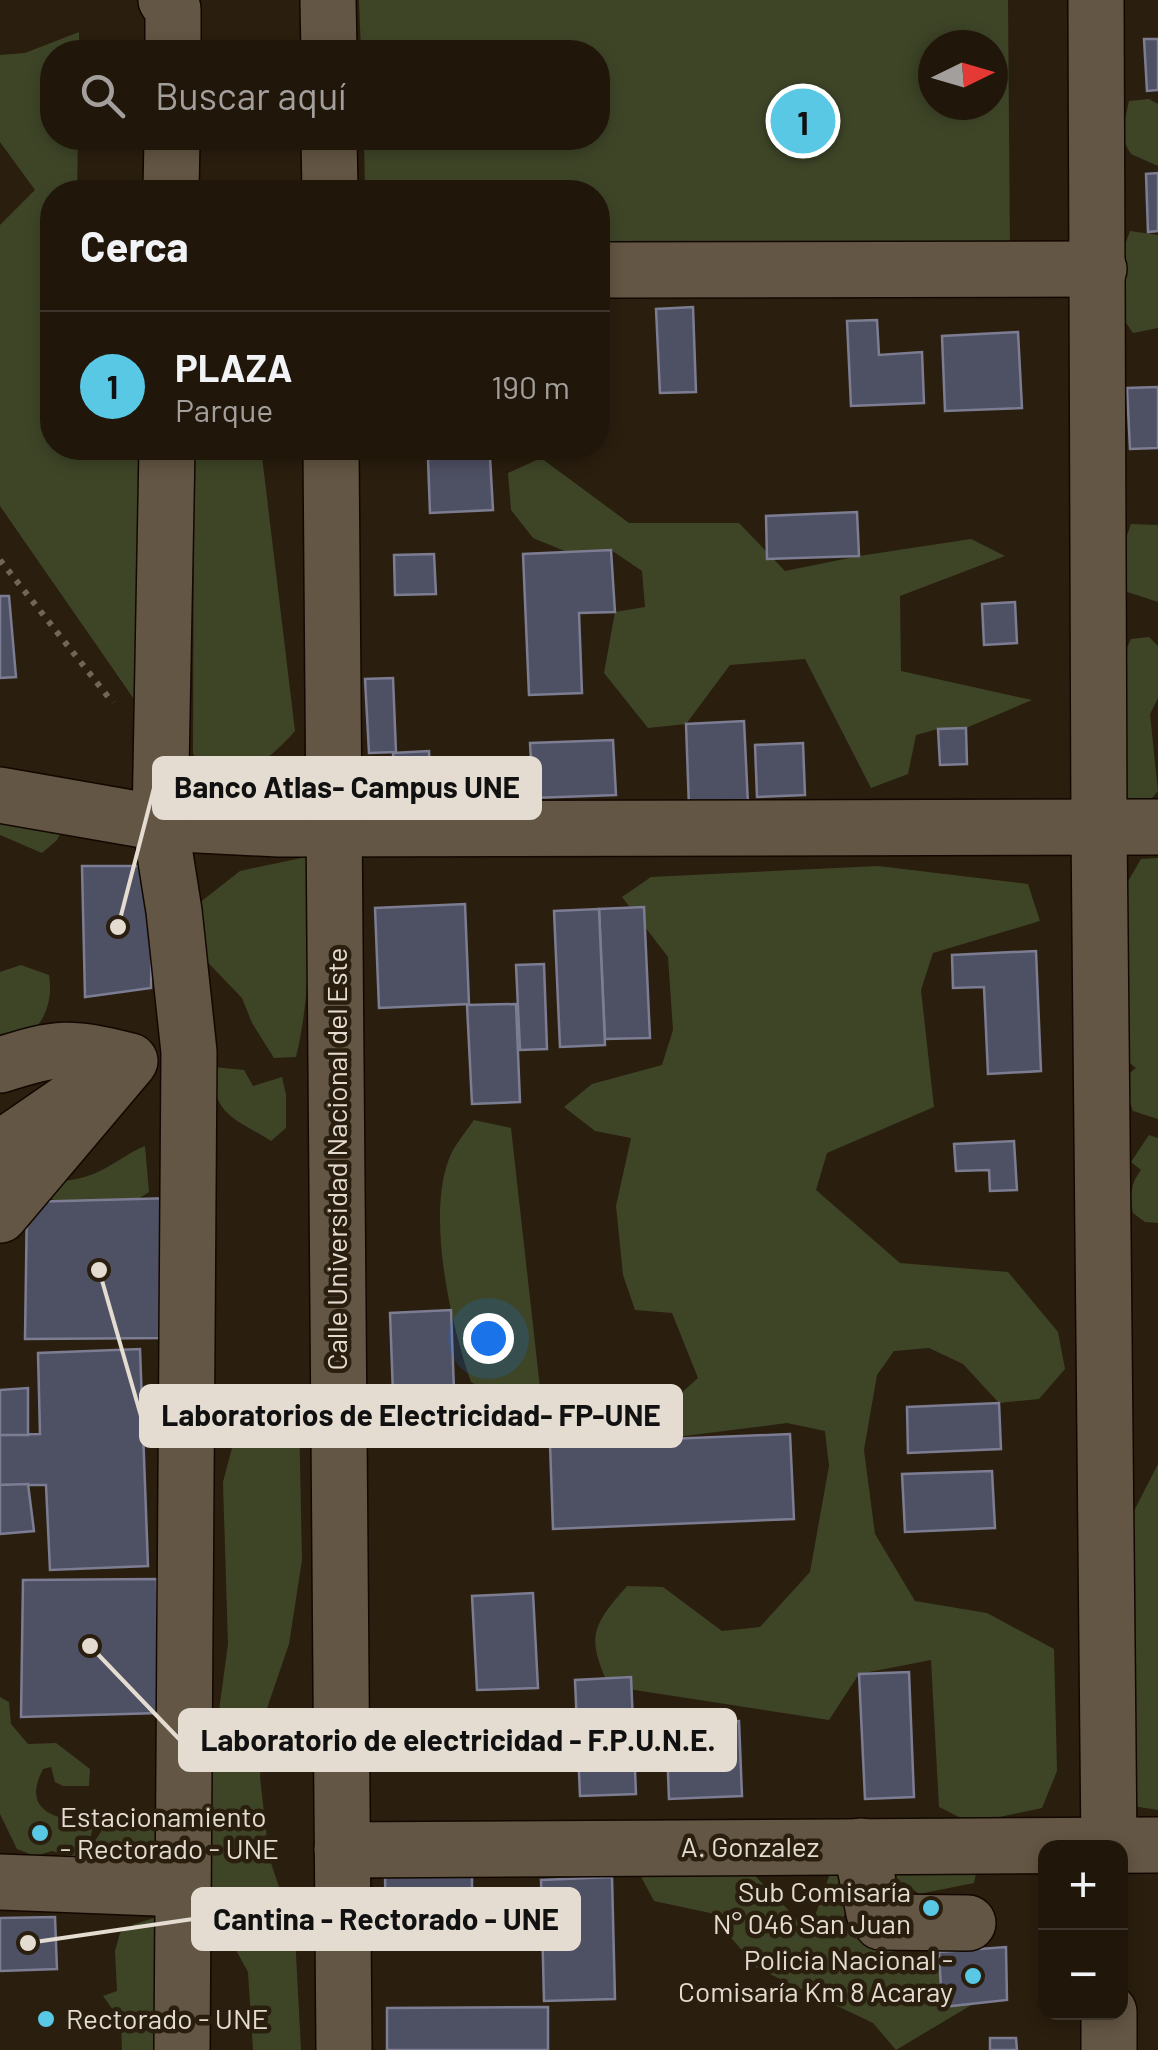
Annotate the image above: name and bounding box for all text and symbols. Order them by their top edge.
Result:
north arrow [918,30,1008,120]
search box [40,40,610,150]
icon: search [75,68,130,123]
text: Buscar aquí [155,72,346,118]
pin: 1 [770,84,836,158]
text: Cerca [80,220,189,270]
text: PLAZA [175,344,293,390]
text: 1 [107,367,118,405]
text: 190 m [491,367,570,405]
text: Parque [175,390,273,428]
callout: Banco Atlas- Campus UNE [154,758,540,818]
text: Banco Atlas- Campus UNE [174,768,520,804]
street label: Calle Universidad Nacional del Este [319,948,353,1370]
your location [463,1313,514,1364]
callout: Laboratorios de Electricidad- FP-UNE [141,1386,681,1446]
text: Laboratorios de Electricidad- FP-UNE [161,1396,661,1432]
callout: Laboratorio de electricidad - F.P.U.N.E. [180,1710,735,1770]
text: Laboratorio de electricidad - F.P.U.N.E. [200,1721,716,1757]
place label: Estacionamiento - Rectorado - UNE [60,1799,279,1865]
marker: Estacionamiento - Rectorado - UNE [29,1822,51,1844]
street label: A. Gonzalez [681,1829,819,1863]
map controls [1038,1840,1128,2020]
button: + [1038,1840,1128,1930]
place label: Sub Comisaría N° 046 San Juan [713,1874,911,1940]
callout: Cantina - Rectorado - UNE [193,1889,579,1949]
marker: Sub Comisaría N° 046 San Juan [920,1897,942,1919]
text: Cantina - Rectorado - UNE [213,1900,559,1936]
button: − [1038,1930,1128,2020]
place label: Policia Nacional - Comisaría Km 8 Acaray [678,1942,953,2008]
marker: Policia Nacional - Comisaría Km 8 Acaray [962,1965,984,1987]
place label: Rectorado - UNE [66,2001,268,2035]
marker: Rectorado - UNE [35,2008,57,2030]

